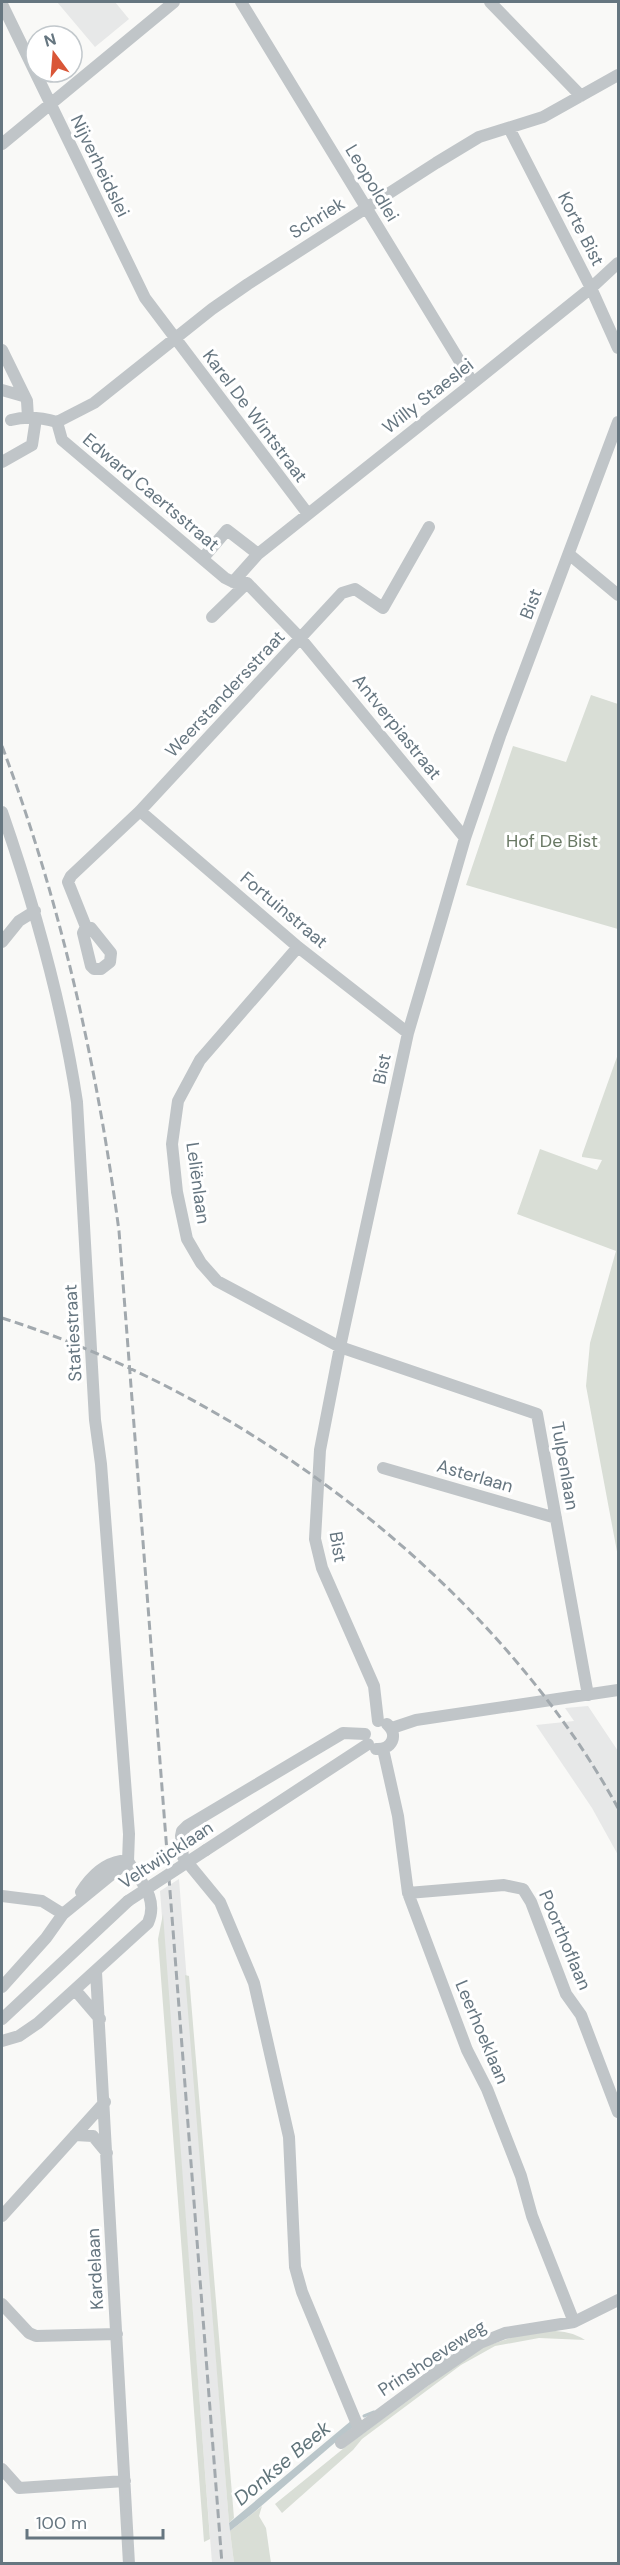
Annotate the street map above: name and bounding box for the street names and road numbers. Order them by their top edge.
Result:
street label: Nijverheidslei [65,111,135,221]
street label: Leopoldlei [340,140,404,226]
street label: Korte Bist [552,188,610,270]
street label: Schriek [285,192,349,244]
street label: Karel De Wintstraat [197,345,313,487]
street label: Willy Staeslei [377,353,479,439]
street label: Edward Caertsstraat [78,428,224,556]
street label: Bist [514,585,548,623]
street label: Weerstandersstraat [160,625,290,763]
street label: Antverpiastraat [347,669,447,785]
street label: Fortuinstraat [235,866,333,954]
street label: Bist [367,1051,397,1087]
street label: Leliënlaan [180,1141,216,1225]
street label: Statiestraat [58,1284,88,1382]
street label: Tulpenlaan [545,1420,585,1512]
street label: Asterlaan [434,1454,516,1498]
street label: Bist [324,1530,352,1564]
street label: Veltwijcklaan [114,1816,218,1894]
street label: Poorthoflaan [533,1886,597,1994]
street label: Leerhoeklaan [449,1976,515,2088]
street label: Kardelaan [81,2228,109,2310]
street label: Prinshoeveweg [373,2314,491,2402]

